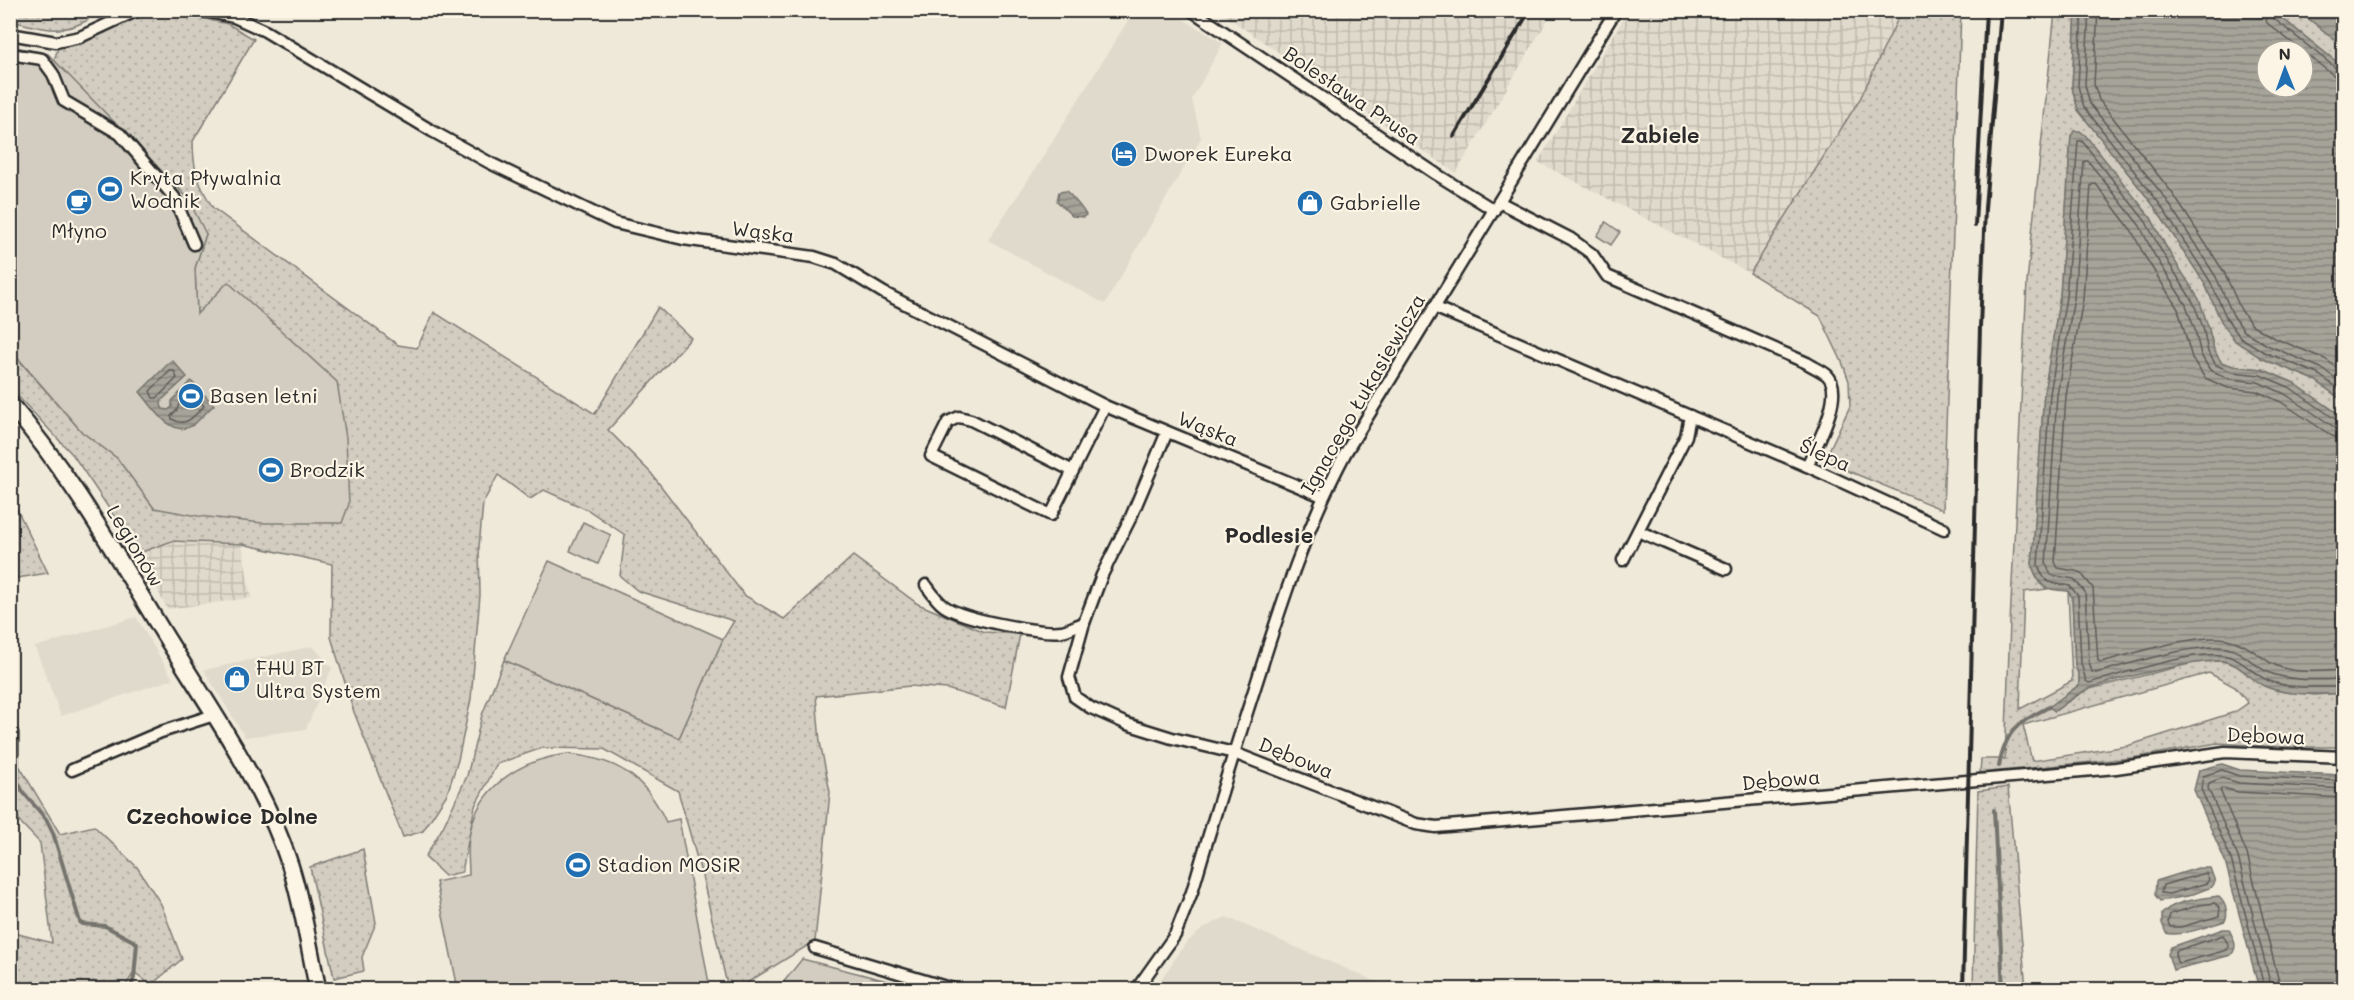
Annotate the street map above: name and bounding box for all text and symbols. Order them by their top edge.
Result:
north arrow [2255,39,2315,99]
street label: Bolesława Prusa [1279,40,1426,151]
text: N [2278,43,2291,64]
district label: Zabiele [1621,121,1699,148]
hotel icon: Dworek Eureka [1109,139,1139,169]
place label: Dworek Eureka [1144,140,1292,166]
place label: Kryta Pływalnia Wodnik [130,164,282,213]
sports icon: Kryta Pływalnia Wodnik [95,174,125,204]
cafe icon: Młyno [64,187,94,217]
shop icon: Gabrielle [1295,188,1325,218]
place label: Gabrielle [1330,189,1421,215]
street label: Wąska [730,214,796,248]
place label: Młyno [51,217,107,243]
street label: Ignacego Łukasiewicza [1294,288,1430,499]
sports icon: Basen letni [176,381,206,411]
place label: Basen letni [210,382,318,408]
street label: Wąska [1174,404,1242,452]
street label: Ślepa [1796,431,1855,477]
sports icon: Brodzik [256,455,286,485]
place label: Brodzik [290,456,365,482]
street label: Legionów [101,500,170,591]
district label: Podlesie [1225,521,1313,548]
place label: FHU BT Ultra System [256,654,381,703]
shop icon: FHU BT Ultra System [222,664,252,694]
street label: Dębowa [2226,721,2306,749]
street label: Dębowa [1255,730,1338,784]
street label: Dębowa [1741,763,1821,795]
district label: Czechowice Dolne [126,802,318,829]
sports icon: Stadion MOSiR [563,850,593,880]
place label: Stadion MOSiR [598,851,741,877]

